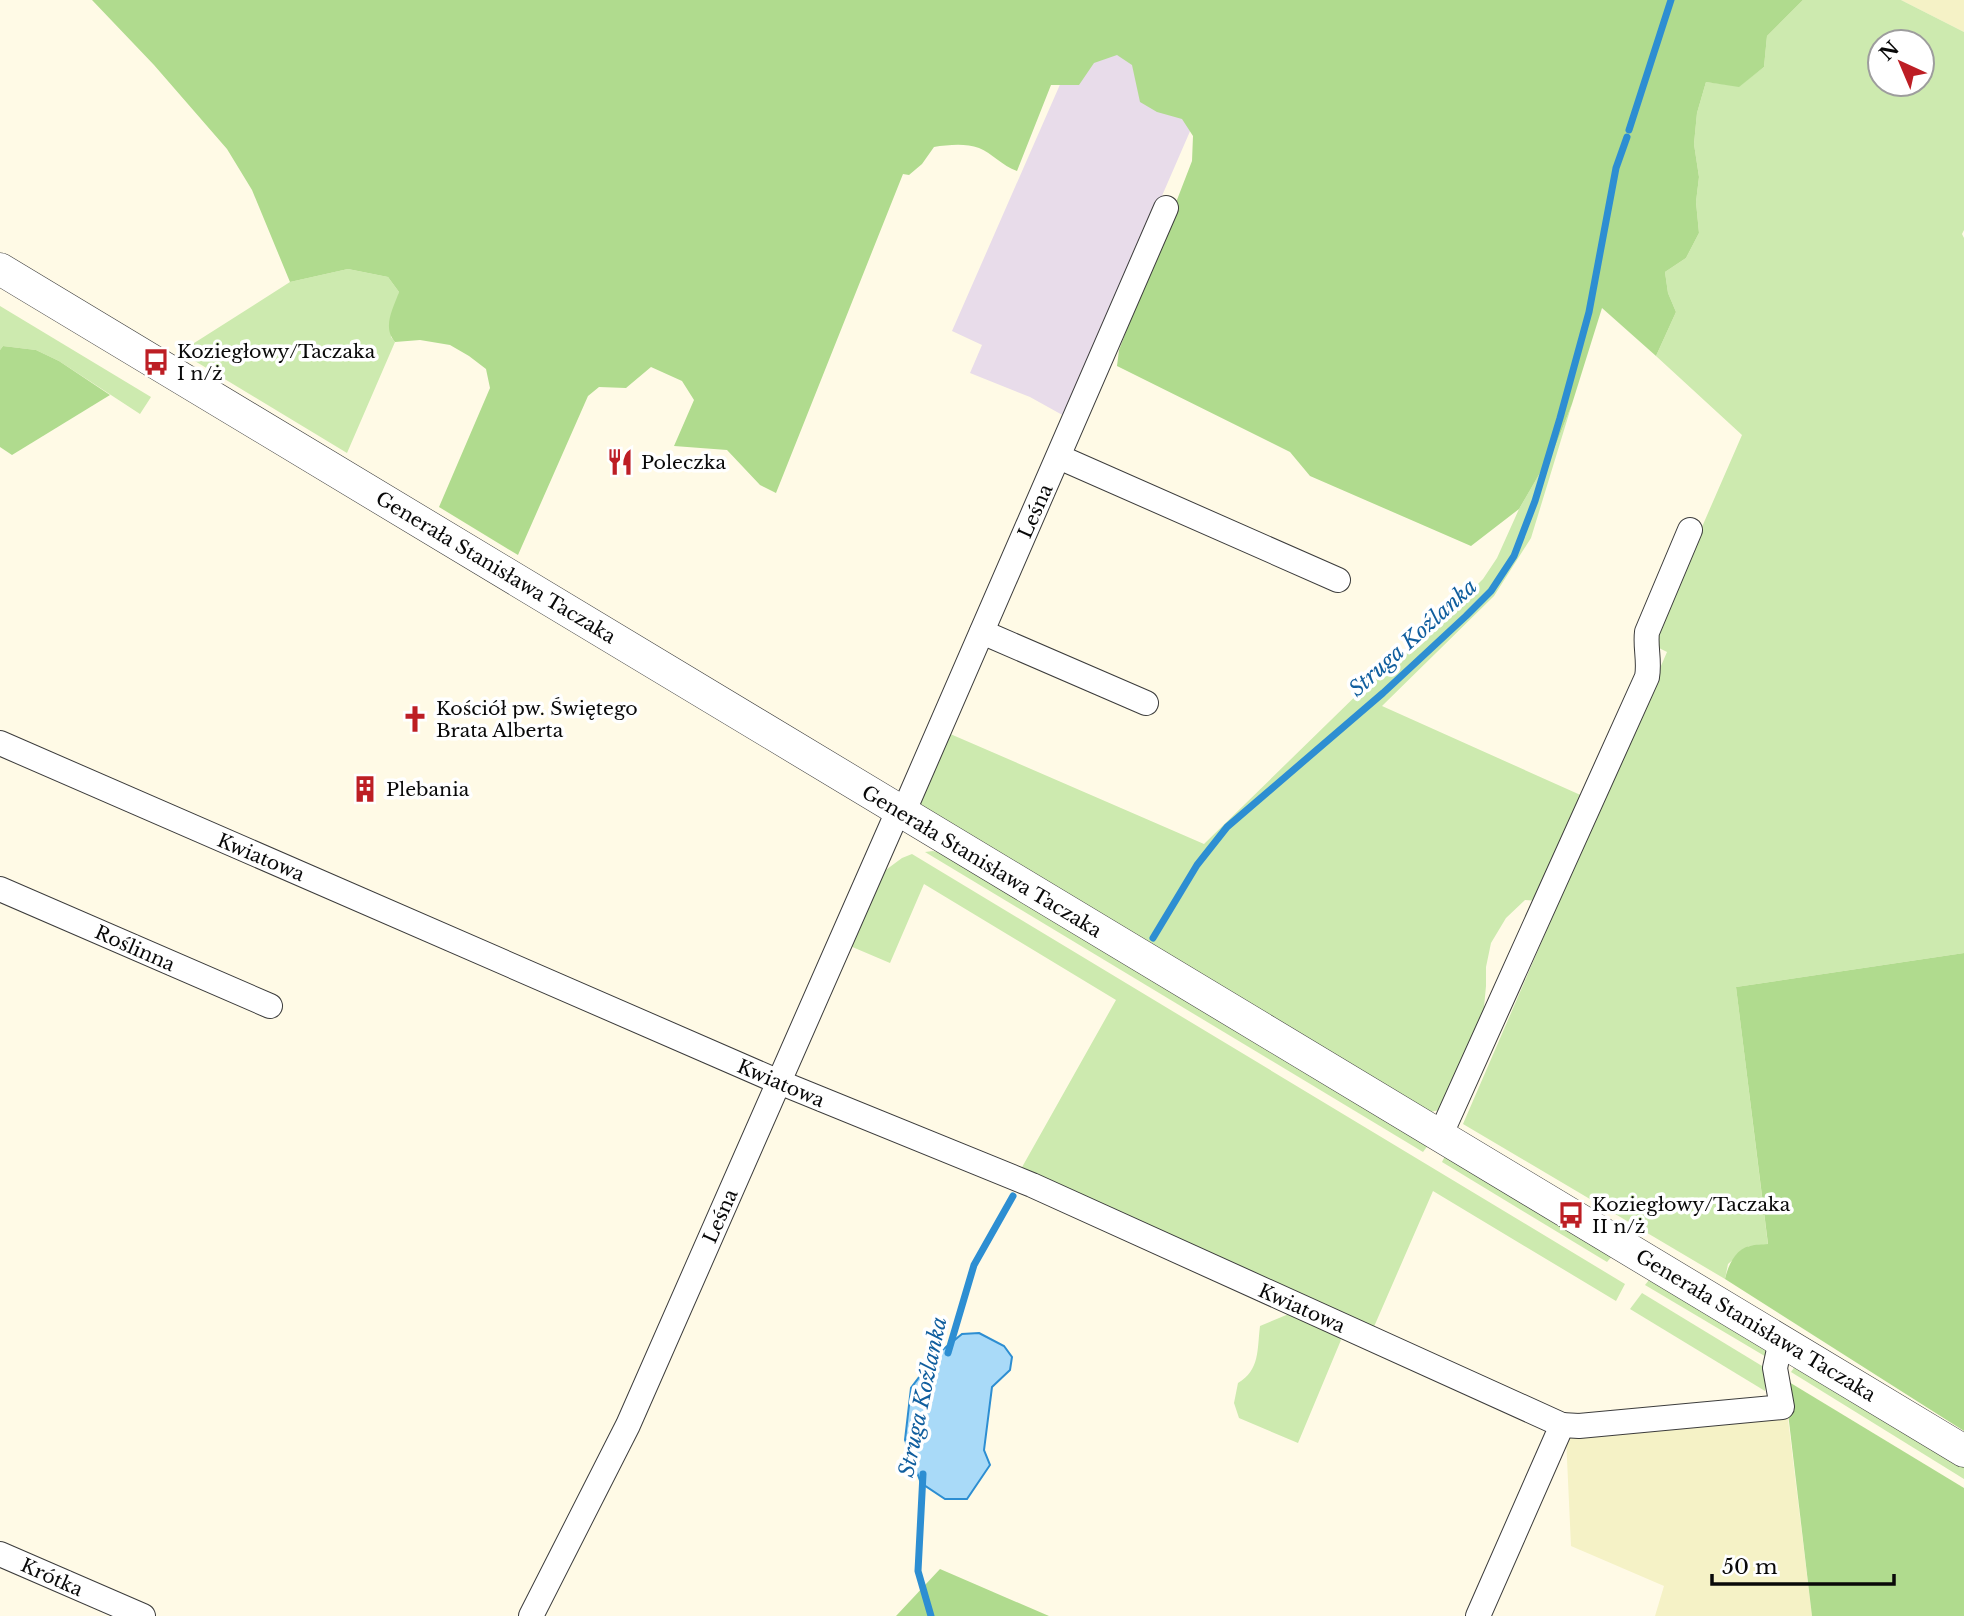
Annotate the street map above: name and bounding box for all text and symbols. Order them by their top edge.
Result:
north arrow [1866,28,1936,98]
text: N [1875,37,1904,66]
place label: Koziegłowy/Taczaka I n/ż [177,340,376,385]
bus stop icon: Koziegłowy/Taczaka I n/ż [141,347,171,377]
restaurant icon: Poleczka [605,447,635,477]
place label: Poleczka [641,451,726,474]
street label: Leśna [1013,480,1058,542]
street label: Generała Stanisława Taczaka [372,487,620,649]
water label: Struga Koźlanka [1344,574,1482,702]
place label: Kościół pw. Świętego Brata Alberta [436,697,638,742]
church icon: Kościół pw. Świętego Brata Alberta [400,704,430,734]
building icon: Plebania [350,774,380,804]
place label: Plebania [386,778,470,801]
street label: Generała Stanisława Taczaka [858,781,1106,943]
street label: Kwiatowa [214,829,308,886]
street label: Roślinna [91,921,179,976]
street label: Kwiatowa [734,1055,828,1112]
street label: Leśna [698,1185,743,1247]
place label: Koziegłowy/Taczaka II n/ż [1592,1193,1791,1238]
bus stop icon: Koziegłowy/Taczaka II n/ż [1556,1200,1586,1230]
street label: Generała Stanisława Taczaka [1632,1245,1880,1407]
street label: Kwiatowa [1255,1279,1349,1338]
water label: Struga Koźlanka [893,1314,953,1480]
scale bar [1712,1542,1894,1586]
street label: Krótka [17,1554,87,1601]
text: 50 m [1722,1554,1778,1580]

